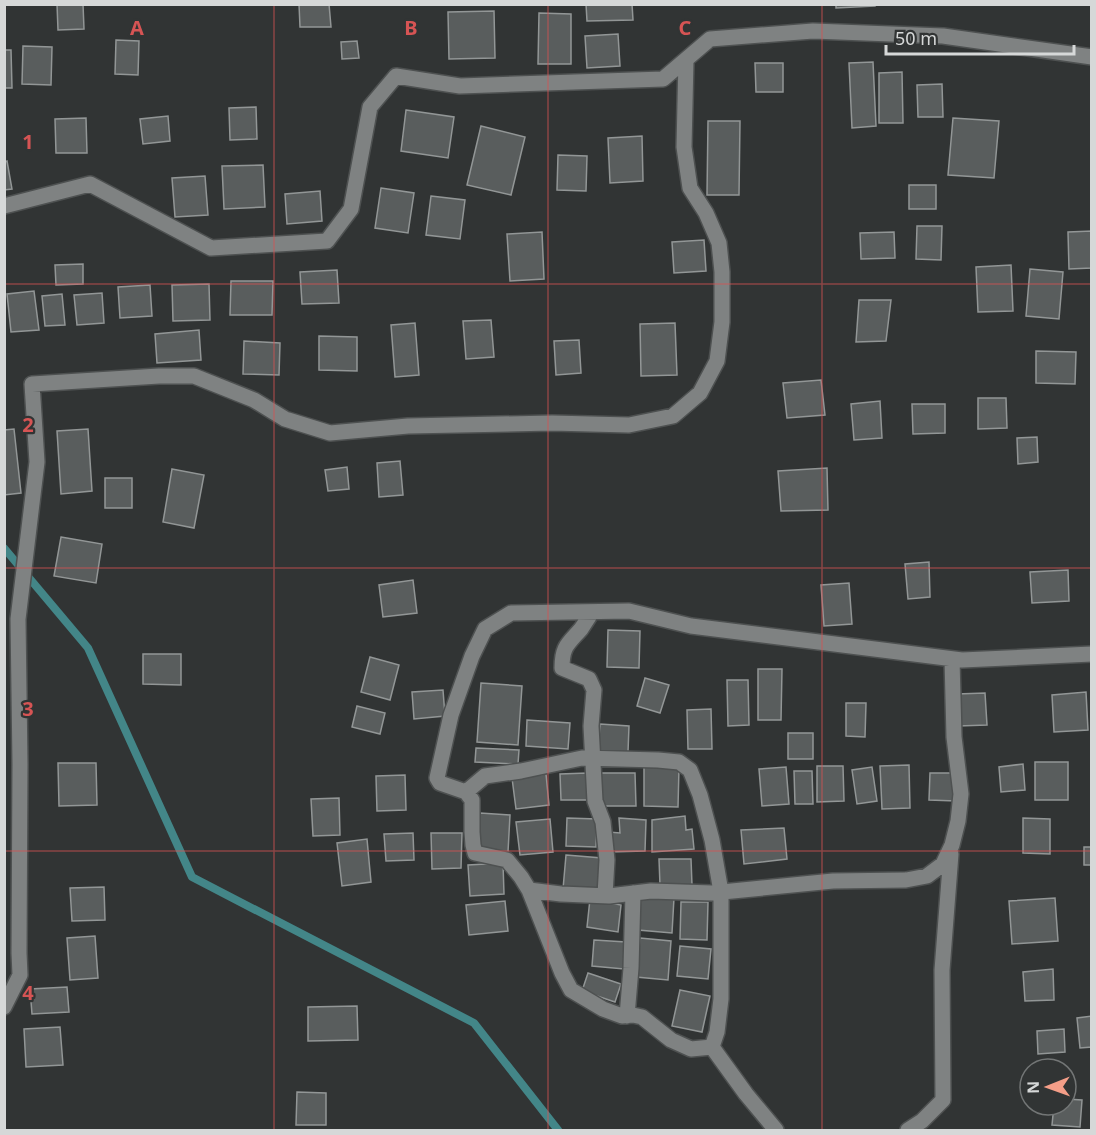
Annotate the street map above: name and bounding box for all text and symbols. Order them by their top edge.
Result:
text: A [130,14,144,41]
text: B [404,14,418,41]
text: C [679,14,692,41]
scale bar [886,18,1074,56]
text: 50 m [895,26,937,50]
text: 1 [22,128,34,155]
text: 2 [22,411,34,438]
text: 3 [22,695,34,722]
text: 4 [22,979,34,1006]
north arrow [1018,1057,1078,1117]
text: N [1022,1081,1044,1094]

